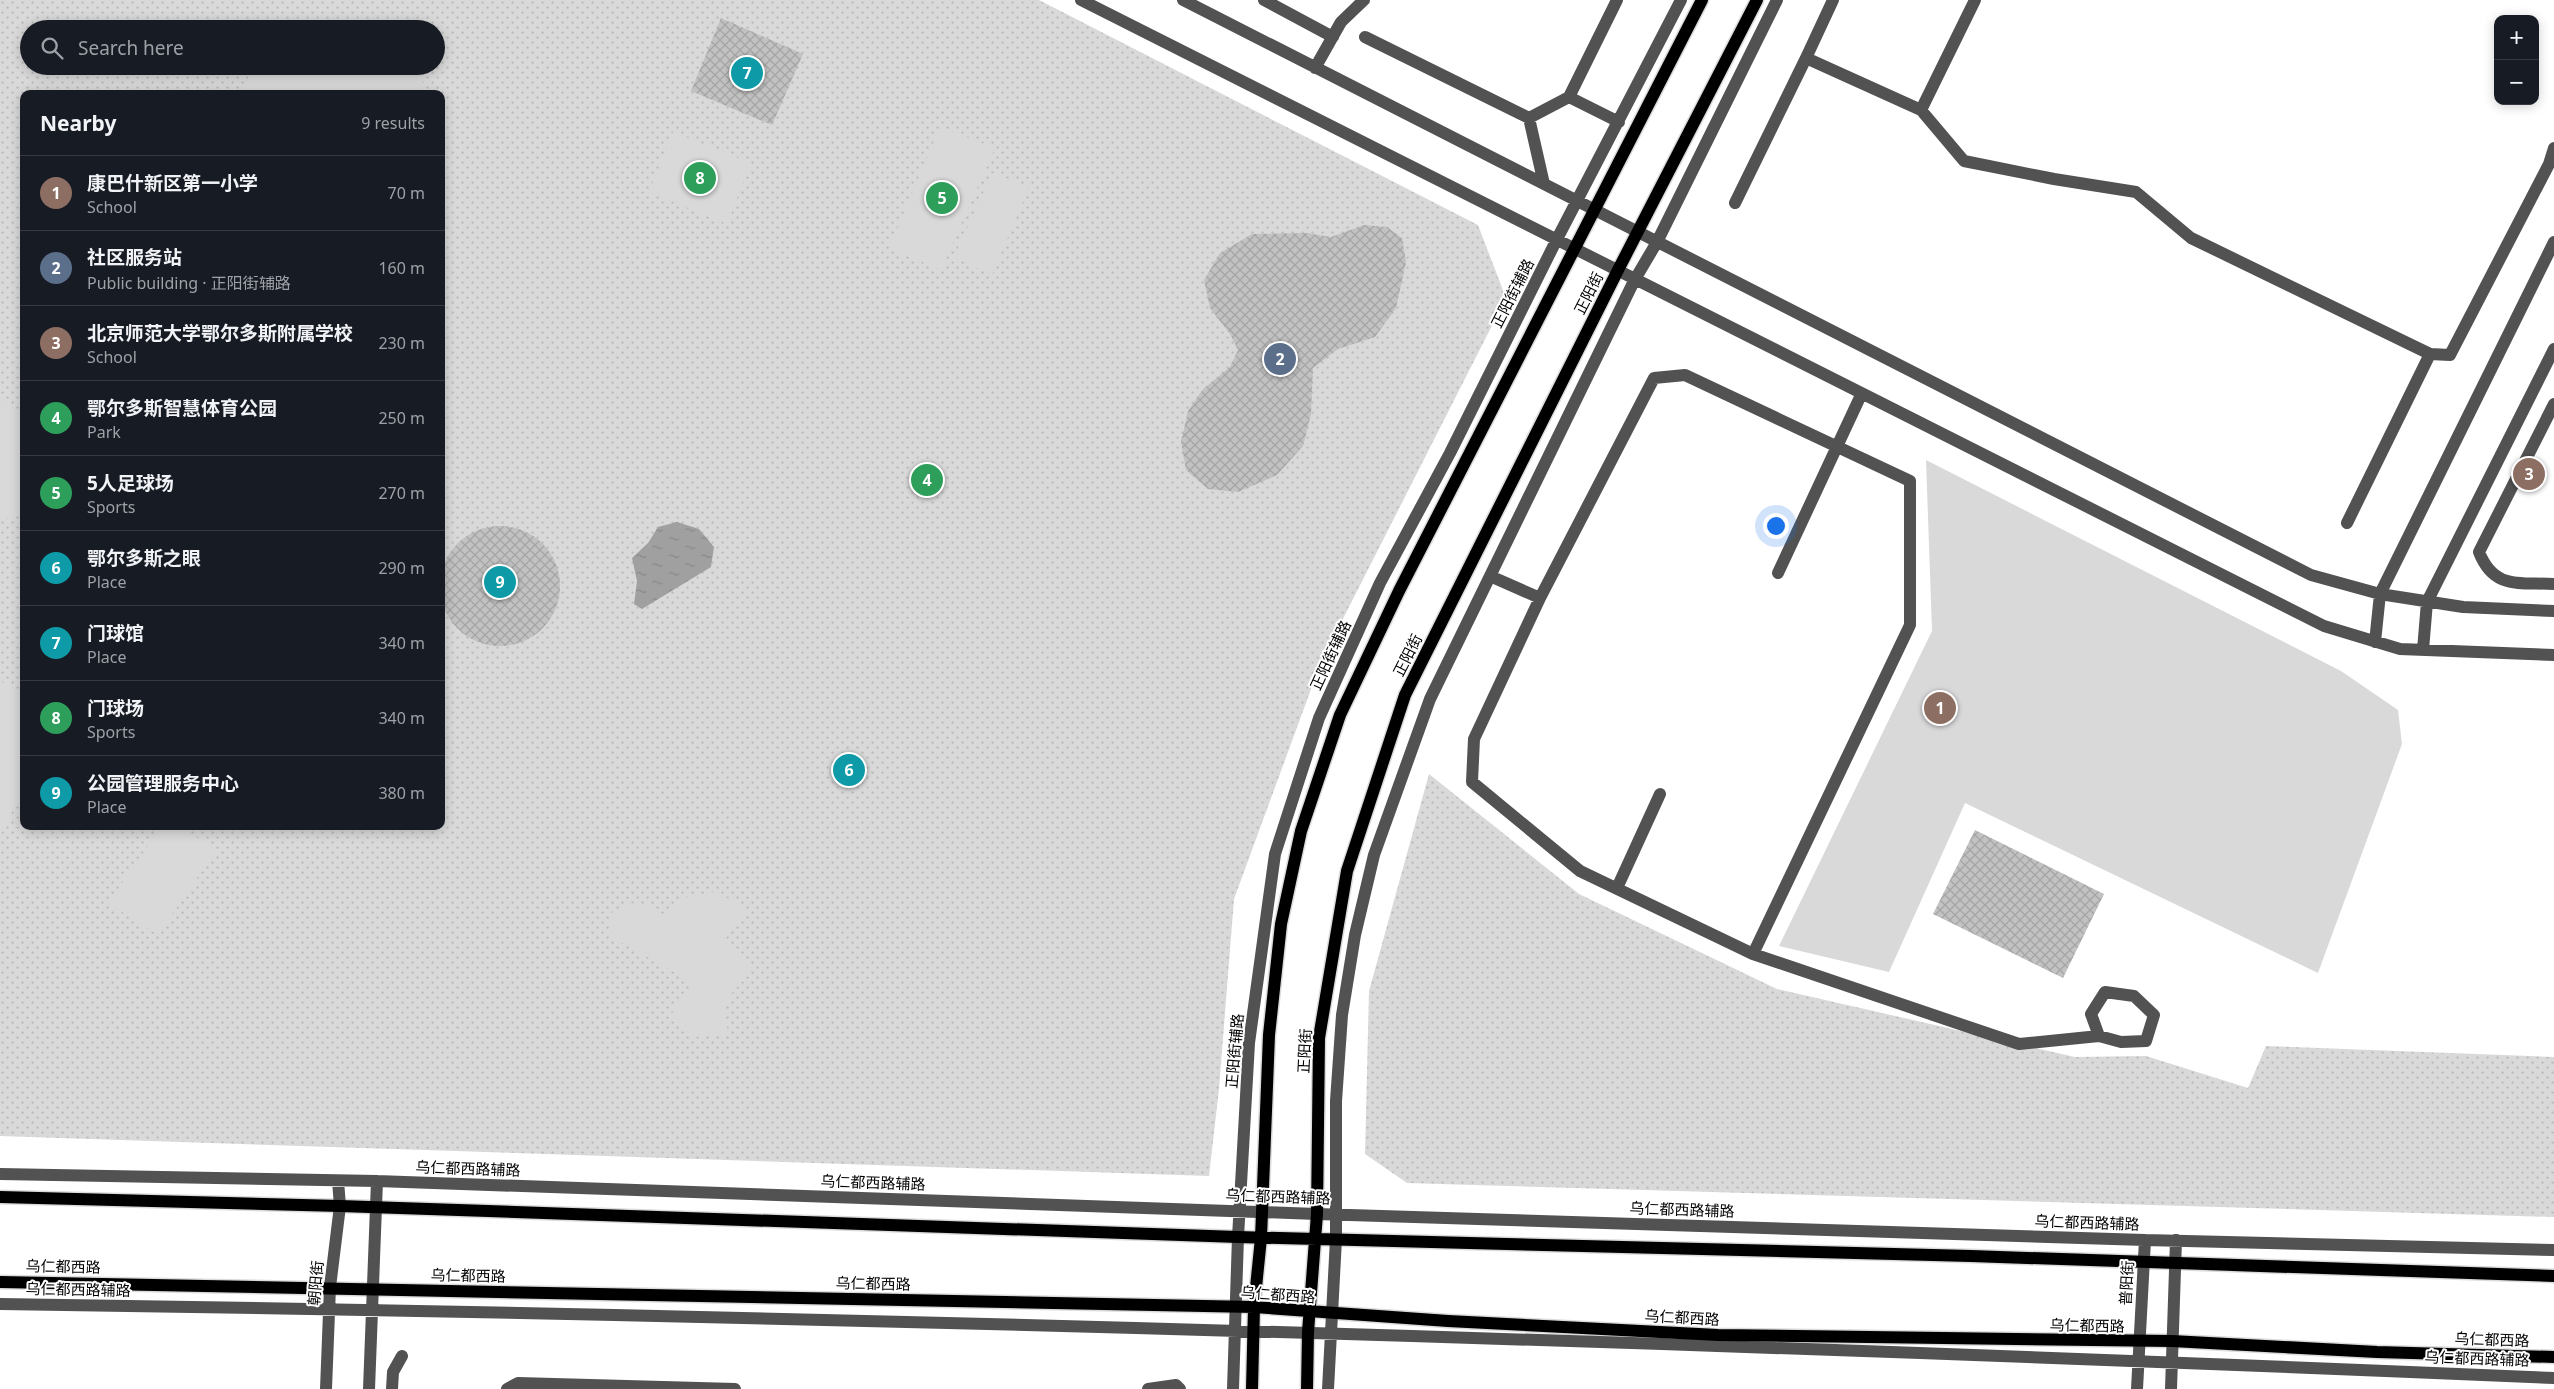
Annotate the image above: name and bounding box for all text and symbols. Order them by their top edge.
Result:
map controls [2494,15,2539,105]
button: + [2494,15,2539,60]
search box [20,20,445,75]
icon: search [38,34,66,62]
text: Search here [78,35,184,61]
pin: 7 [731,54,763,92]
button: − [2494,60,2539,105]
text: Nearby [40,109,116,137]
text: 9 results [361,112,425,134]
pin: 8 [684,159,716,197]
text: 康巴什新区第一小学 [87,170,258,196]
pin: 5 [926,179,958,217]
text: 1 [51,182,61,204]
text: 70 m [388,182,425,204]
text: School [87,196,137,218]
text: 社区服务站 [87,244,182,270]
street label: 正阳街辅路 [1486,255,1538,331]
text: 2 [51,257,61,279]
text: 160 m [378,257,425,279]
street label: 正阳街 [1569,268,1607,318]
text: Public building · 正阳街辅路 [87,272,291,294]
text: 北京师范大学鄂尔多斯附属学校 [87,320,353,346]
text: 3 [51,332,61,354]
text: 230 m [378,332,425,354]
pin: 2 [1264,340,1296,378]
text: School [87,346,137,368]
text: 鄂尔多斯智慧体育公园 [87,395,277,421]
text: 4 [51,407,61,429]
text: 250 m [378,407,425,429]
text: Park [87,421,121,443]
pin: 3 [2513,455,2545,493]
pin: 4 [911,461,943,499]
text: 5人足球场 [87,470,174,496]
text: 5 [51,482,61,504]
text: 270 m [378,482,425,504]
text: Sports [87,496,135,518]
your location [1763,513,1789,539]
text: 鄂尔多斯之眼 [87,545,201,571]
text: 6 [51,557,61,579]
text: 290 m [378,557,425,579]
pin: 9 [484,563,516,601]
text: Place [87,571,127,593]
street label: 正阳街辅路 [1305,617,1355,693]
text: 门球馆 [87,620,144,646]
street label: 正阳街 [1388,630,1426,680]
text: 7 [51,632,61,654]
text: 340 m [378,632,425,654]
text: Place [87,646,127,668]
pin: 1 [1924,689,1956,727]
text: 门球场 [87,695,144,721]
text: 8 [51,707,61,729]
text: 340 m [378,707,425,729]
text: Sports [87,721,135,743]
pin: 6 [833,751,865,789]
text: 公园管理服务中心 [87,770,239,796]
text: 9 [51,782,61,804]
text: 380 m [378,782,425,804]
text: Place [87,796,127,818]
street label: 正阳街辅路 [1221,1013,1247,1089]
street label: 正阳街 [1293,1028,1315,1074]
street label: 乌仁都西路辅路 [415,1156,521,1180]
street label: 乌仁都西路辅路 [820,1170,926,1194]
street label: 乌仁都西路辅路 [1225,1184,1331,1208]
street label: 乌仁都西路辅路 [1629,1197,1735,1221]
street label: 乌仁都西路辅路 [2034,1210,2140,1234]
street label: 乌仁都西路 [25,1255,101,1277]
street label: 朝阳街 [303,1260,327,1306]
street label: 普阳街 [2115,1260,2137,1306]
street label: 乌仁都西路 [430,1264,506,1286]
street label: 乌仁都西路 [835,1272,911,1294]
street label: 乌仁都西路辅路 [25,1278,131,1300]
street label: 乌仁都西路 [1240,1281,1316,1307]
street label: 乌仁都西路 [1644,1305,1720,1329]
street label: 乌仁都西路 [2049,1314,2125,1336]
street label: 乌仁都西路 [2454,1328,2530,1350]
street label: 乌仁都西路辅路 [2424,1346,2530,1370]

